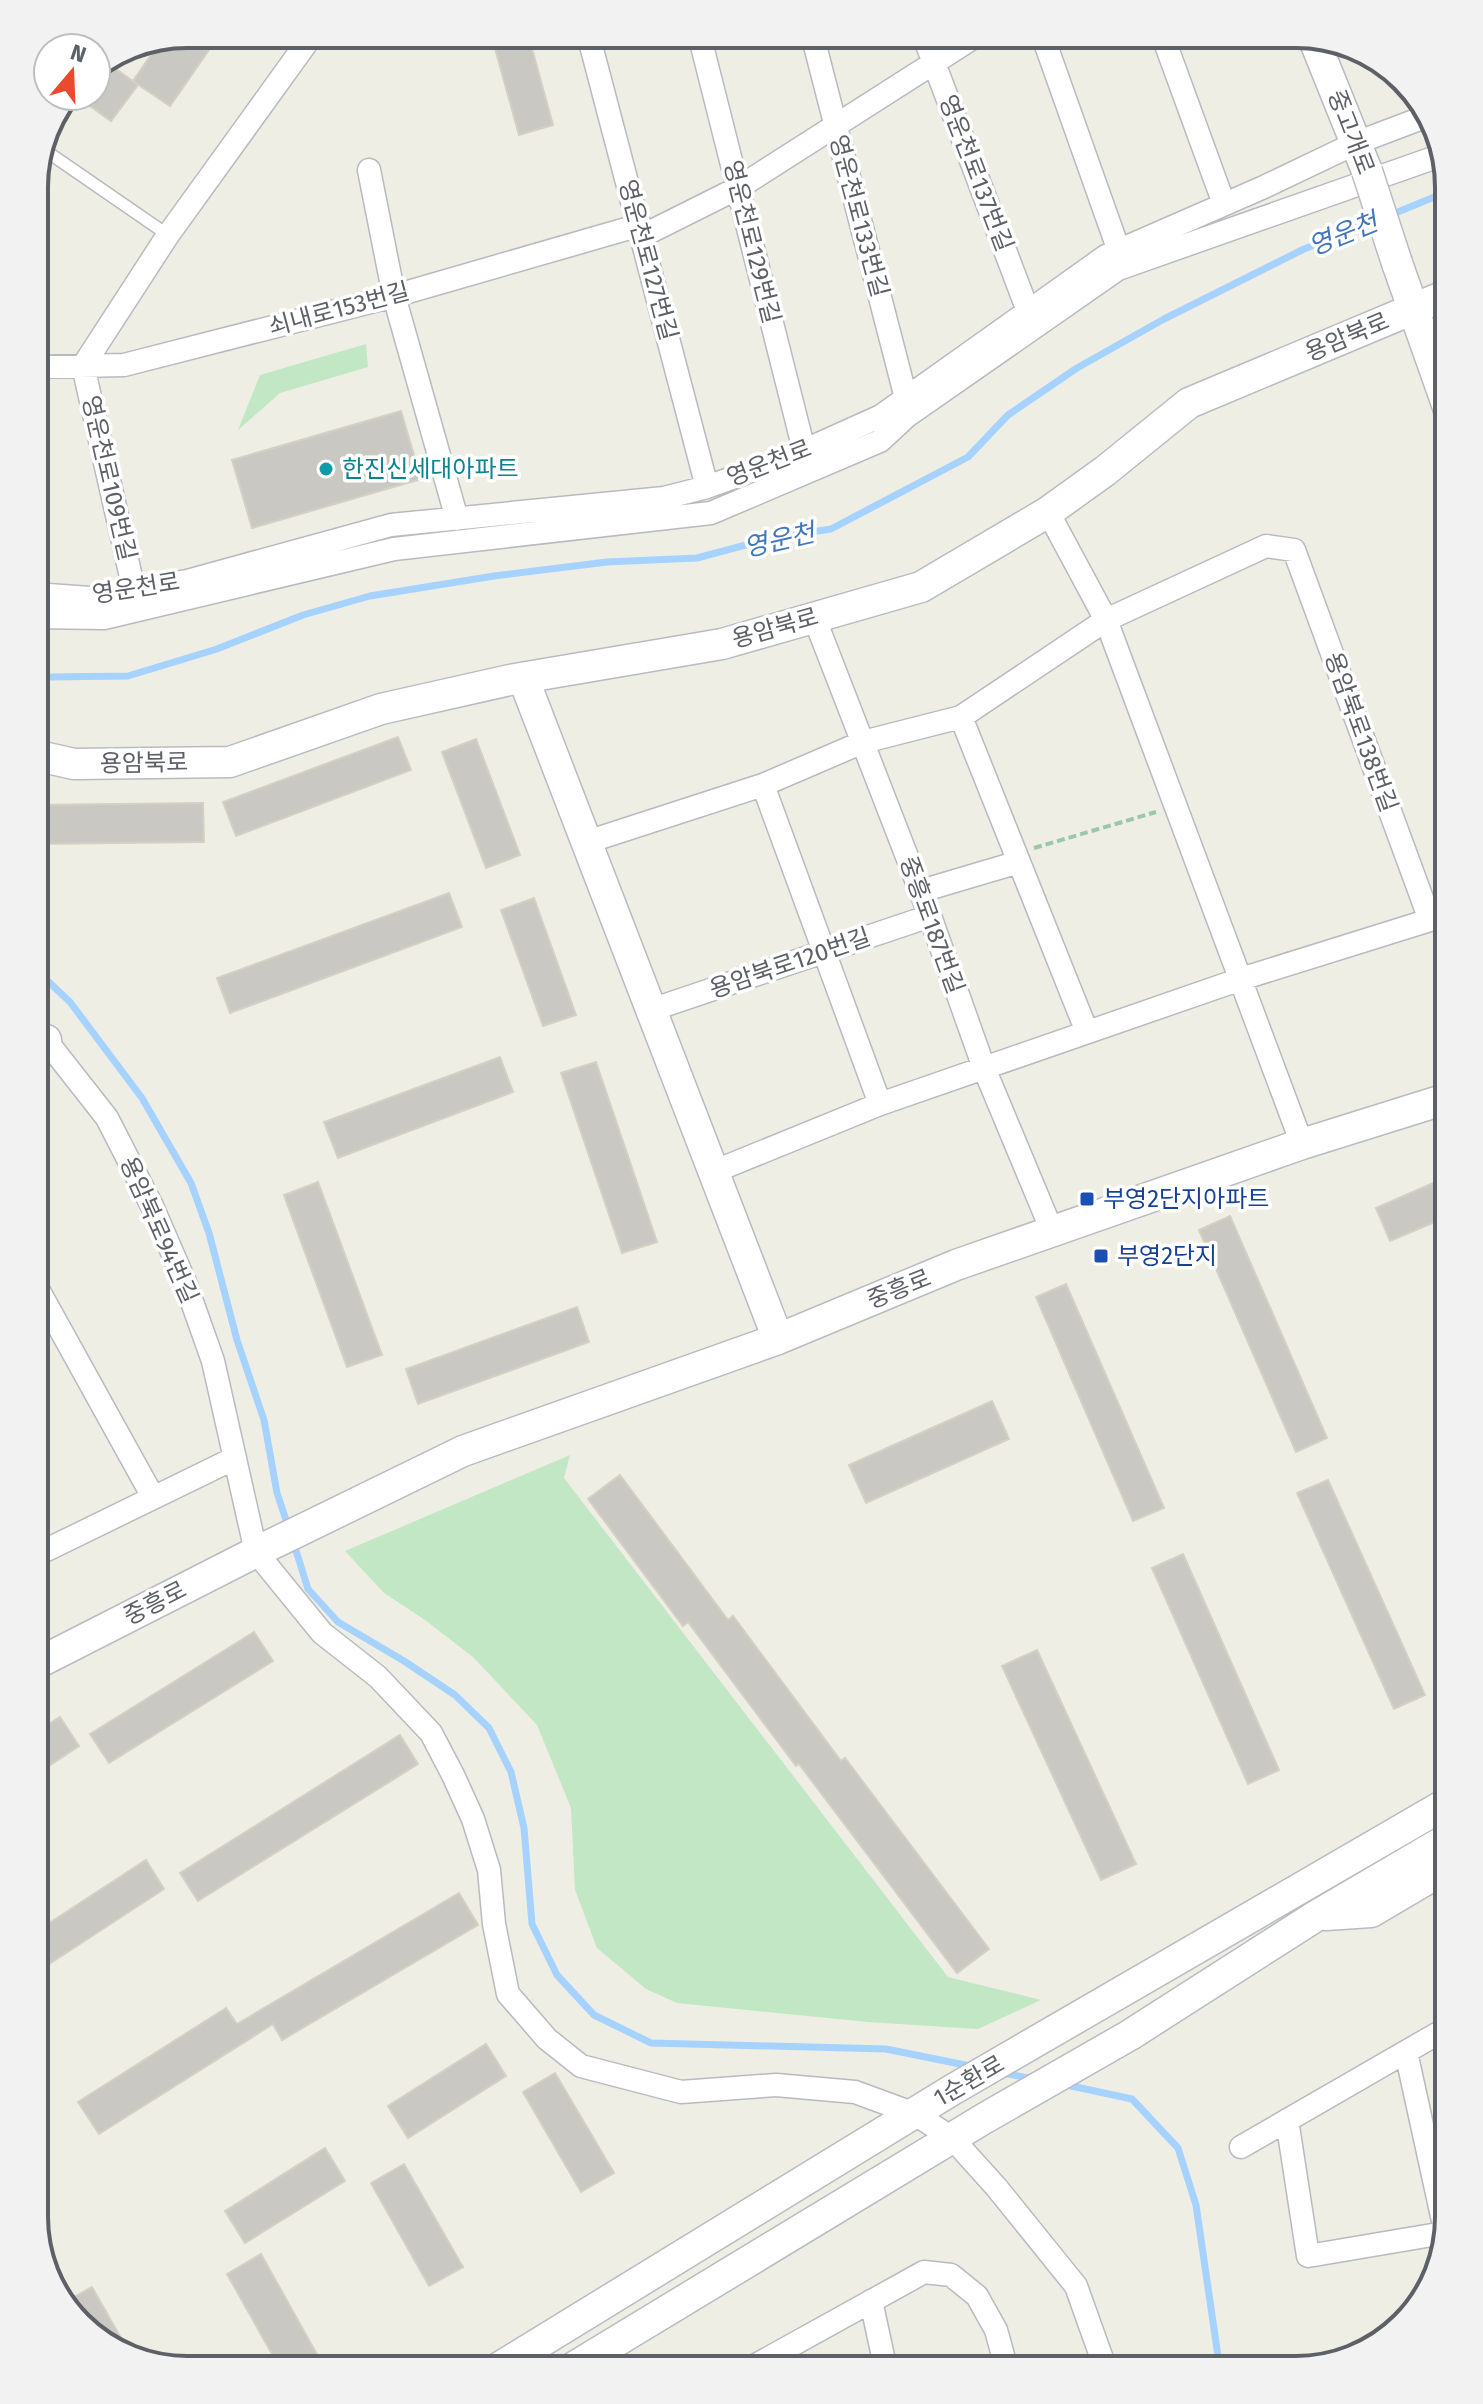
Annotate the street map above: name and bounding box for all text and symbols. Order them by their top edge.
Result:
north arrow [32,32,112,112]
text: N [67,38,90,69]
street label: 중고개로 [1322,86,1380,178]
street label: 영운천로137번길 [933,91,1019,255]
street label: 영운천로133번길 [824,132,894,300]
street label: 영운천로129번길 [718,158,786,326]
street label: 영운천로127번길 [613,177,683,343]
water label: 영운천 [1304,205,1385,262]
street label: 쇠내로153번길 [266,277,412,341]
street label: 용암북로 [1301,307,1393,367]
street label: 영운천로109번길 [76,393,142,563]
street label: 영운천로 [723,434,815,492]
place label: 한진신세대아파트 [342,455,519,483]
marker: 한진신세대아파트 [317,460,335,478]
water label: 영운천 [741,517,821,564]
street label: 영운천로 [90,567,182,609]
street label: 용암북로 [729,602,821,654]
street label: 용암북로138번길 [1319,648,1403,816]
street label: 용암북로 [100,748,188,778]
street label: 중흥로187번길 [894,852,970,998]
street label: 용암북로120번길 [706,922,874,1004]
street label: 용암북로94번길 [114,1152,204,1308]
place label: 부영2단지아파트 [1103,1185,1269,1213]
marker: 부영2단지아파트 [1078,1190,1096,1208]
place label: 부영2단지 [1117,1242,1217,1270]
marker: 부영2단지 [1092,1247,1110,1265]
street label: 중흥로 [863,1264,935,1314]
street label: 중흥로 [119,1575,191,1631]
street label: 1순환로 [929,2050,1009,2112]

